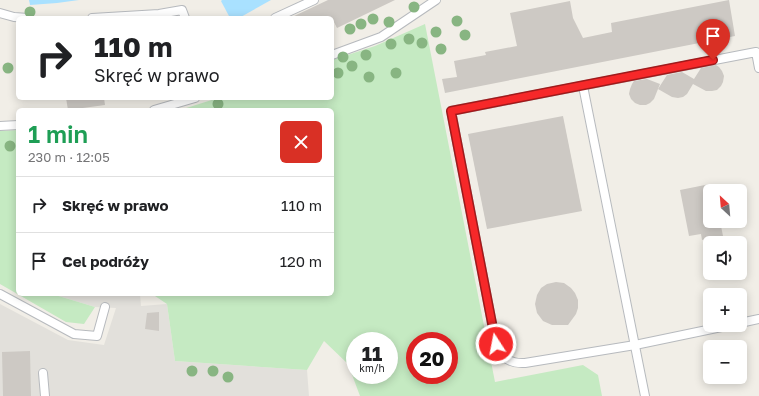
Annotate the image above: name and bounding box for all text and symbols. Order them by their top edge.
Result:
pin [696,19,730,60]
icon: arrive [702,25,724,47]
text: 110 m [94,30,173,63]
icon: right [28,32,80,84]
text: Skręć w prawo [94,64,219,86]
text: 1 min [28,119,88,148]
button: close [280,121,322,163]
text: 230 m · 12:05 [28,149,110,165]
north arrow [703,184,747,228]
map controls [703,184,747,384]
icon: right [28,194,50,216]
text: Skręć w prawo [62,196,169,214]
text: 110 m [281,196,322,214]
button: sound [703,236,747,280]
icon: arrive [28,250,50,272]
text: Cel podróży [62,252,149,270]
text: 120 m [280,252,322,270]
button: + [703,288,747,332]
position arrow [475,323,517,365]
speed limit sign: 20 [406,332,458,384]
button: − [703,340,747,384]
text: 11 [362,341,382,365]
text: km/h [359,362,385,374]

